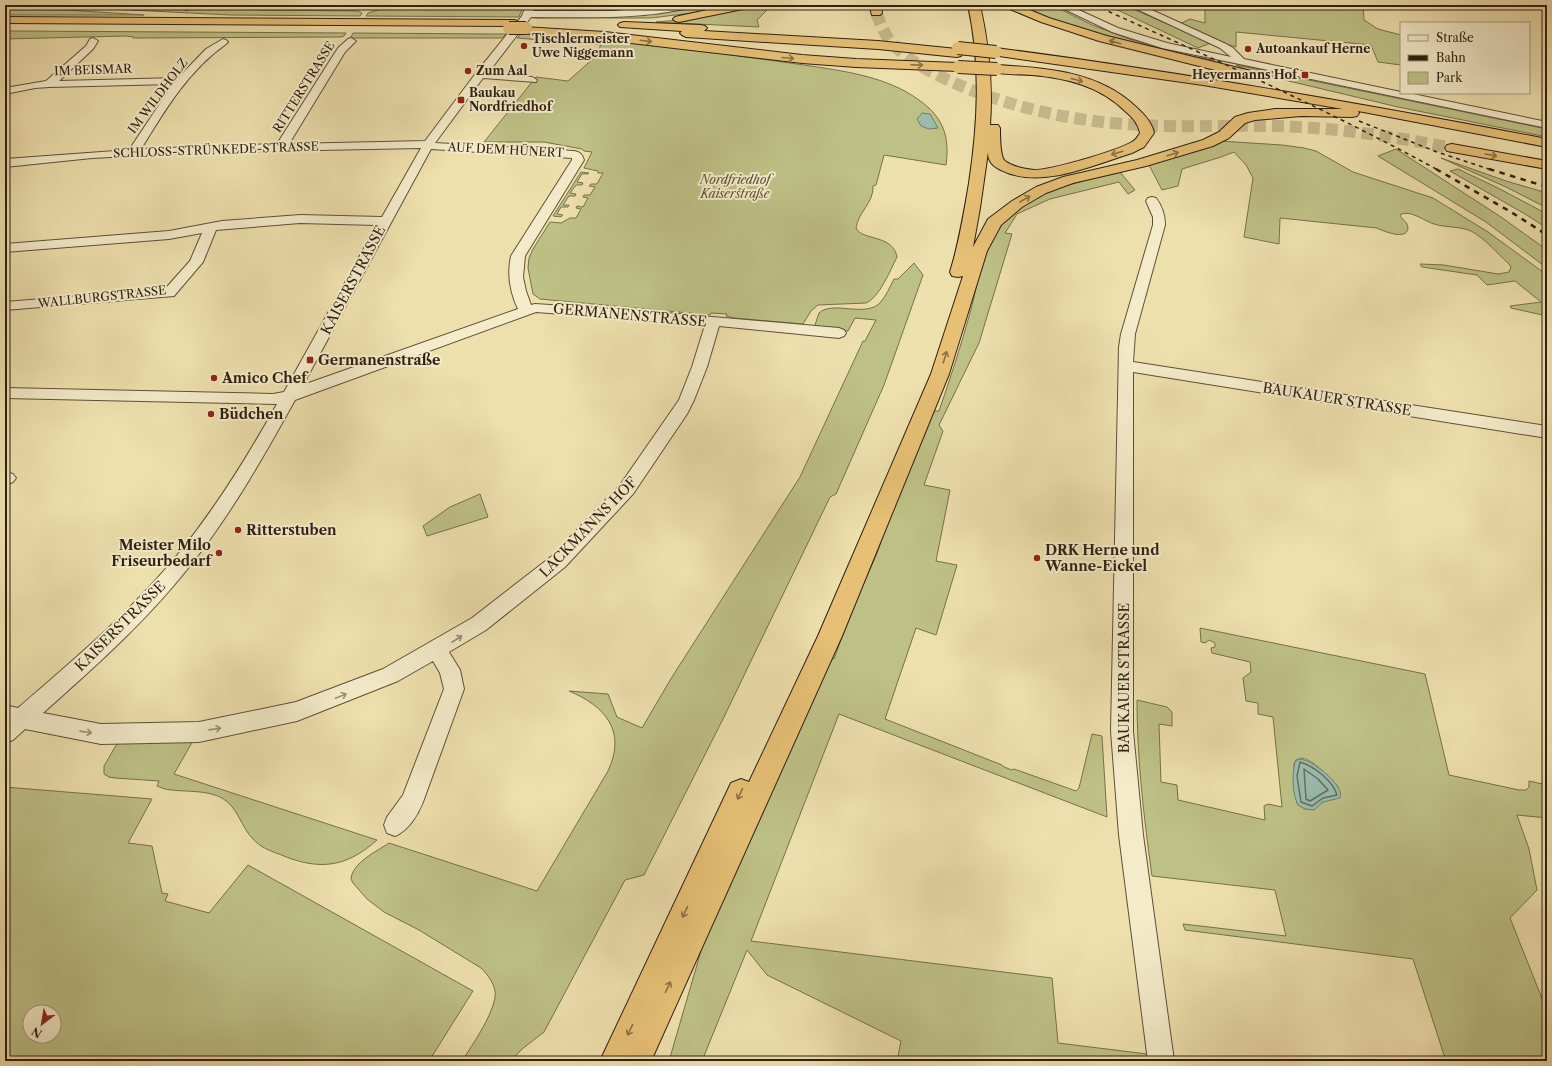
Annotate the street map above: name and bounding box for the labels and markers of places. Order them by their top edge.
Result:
place label: Tischlermeister Uwe Niggemann [532,31,634,60]
marker: Tischlermeister Uwe Niggemann [519,41,529,51]
place label: Autoankauf Herne [1255,41,1370,56]
marker: Autoankauf Herne [1243,44,1253,54]
place label: Zum Aal [476,63,527,78]
marker: Zum Aal [463,66,473,76]
place label: Heyermanns Hof [1192,67,1299,82]
marker: Heyermanns Hof [1300,70,1310,80]
place label: Baukau Nordfriedhof [469,85,554,114]
marker: Baukau Nordfriedhof [456,95,466,105]
place label: Germanenstraße [318,351,440,369]
marker: Germanenstraße [305,355,315,365]
place label: Amico Chef [221,369,309,387]
marker: Amico Chef [209,373,219,383]
place label: Büdchen [219,405,284,423]
marker: Büdchen [206,409,216,419]
place label: Ritterstuben [246,521,337,539]
marker: Ritterstuben [233,525,243,535]
place label: Meister Milo Friseurbedarf [111,536,213,570]
place label: DRK Herne und Wanne-Eickel [1044,541,1160,575]
marker: Meister Milo Friseurbedarf [214,548,224,558]
marker: DRK Herne und Wanne-Eickel [1032,553,1042,563]

